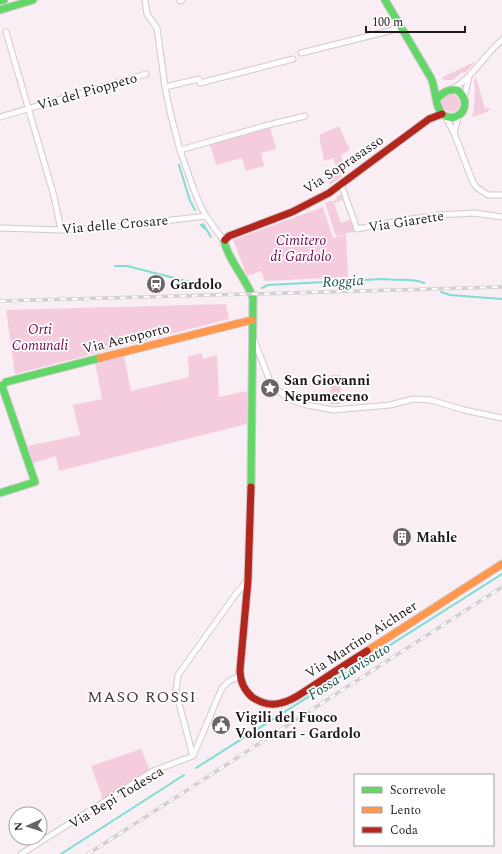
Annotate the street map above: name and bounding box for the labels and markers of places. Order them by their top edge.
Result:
station icon: Gardolo [145,273,167,295]
place label: Gardolo [170,274,222,295]
place label: San Giovanni Nepumeceno [284,370,371,407]
place icon: San Giovanni Nepumeceno [259,377,281,399]
building icon: Mahle [391,526,413,548]
place label: Mahle [416,527,457,548]
place label: Vigili del Fuoco Volontari - Gardolo [235,707,361,744]
public building icon: Vigili del Fuoco Volontari - Gardolo [210,714,232,736]

